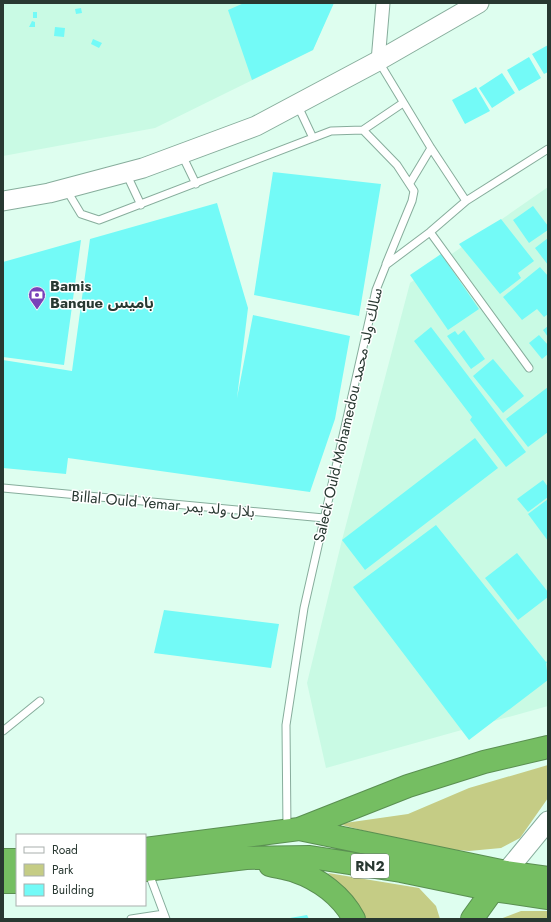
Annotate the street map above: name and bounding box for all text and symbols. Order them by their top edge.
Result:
place label: Bamis Banque باميس [50,275,154,314]
bank icon: Bamis Banque باميس [27,285,47,310]
street label: Saleck Ould Mohamedou سالك ولد محمد [308,285,388,544]
street label: Billal Ould Yemar بلال ولد يمر [70,485,256,523]
legend [16,834,146,906]
text: Road [52,841,78,859]
road number: RN2 [351,854,389,878]
text: Park [52,861,74,879]
text: Building [52,881,94,899]

